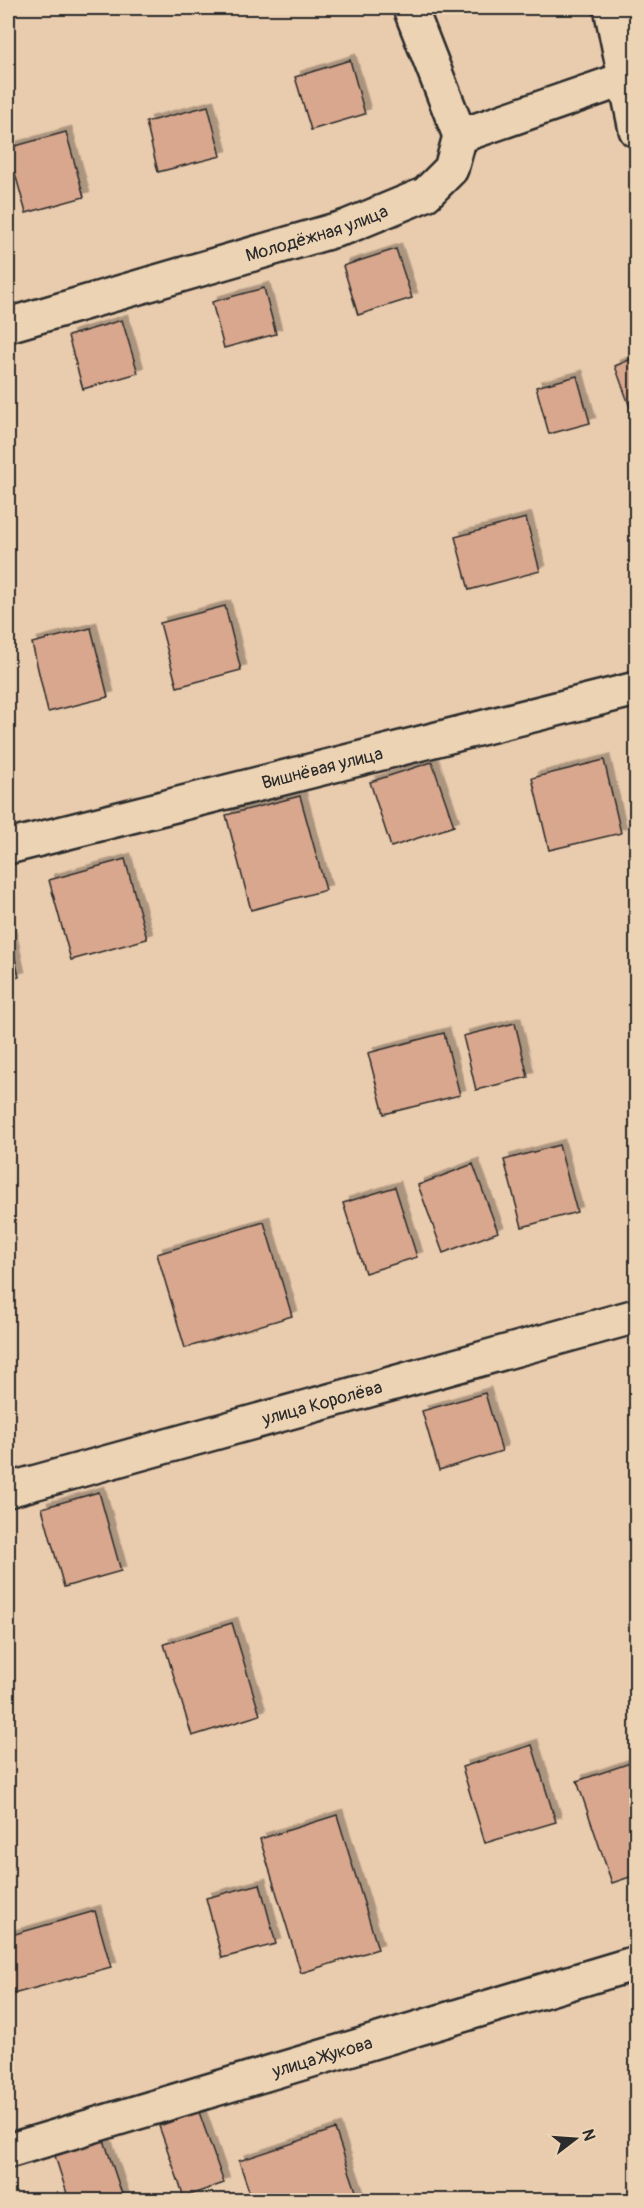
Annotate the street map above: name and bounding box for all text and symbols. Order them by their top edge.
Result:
street label: Молодёжная улица [243,199,391,267]
street label: Вишнёвая улица [259,742,385,794]
street label: улица Королёва [259,1375,385,1431]
street label: улица Жукова [268,2031,375,2083]
north arrow [545,2109,605,2169]
text: N [577,2127,600,2143]

